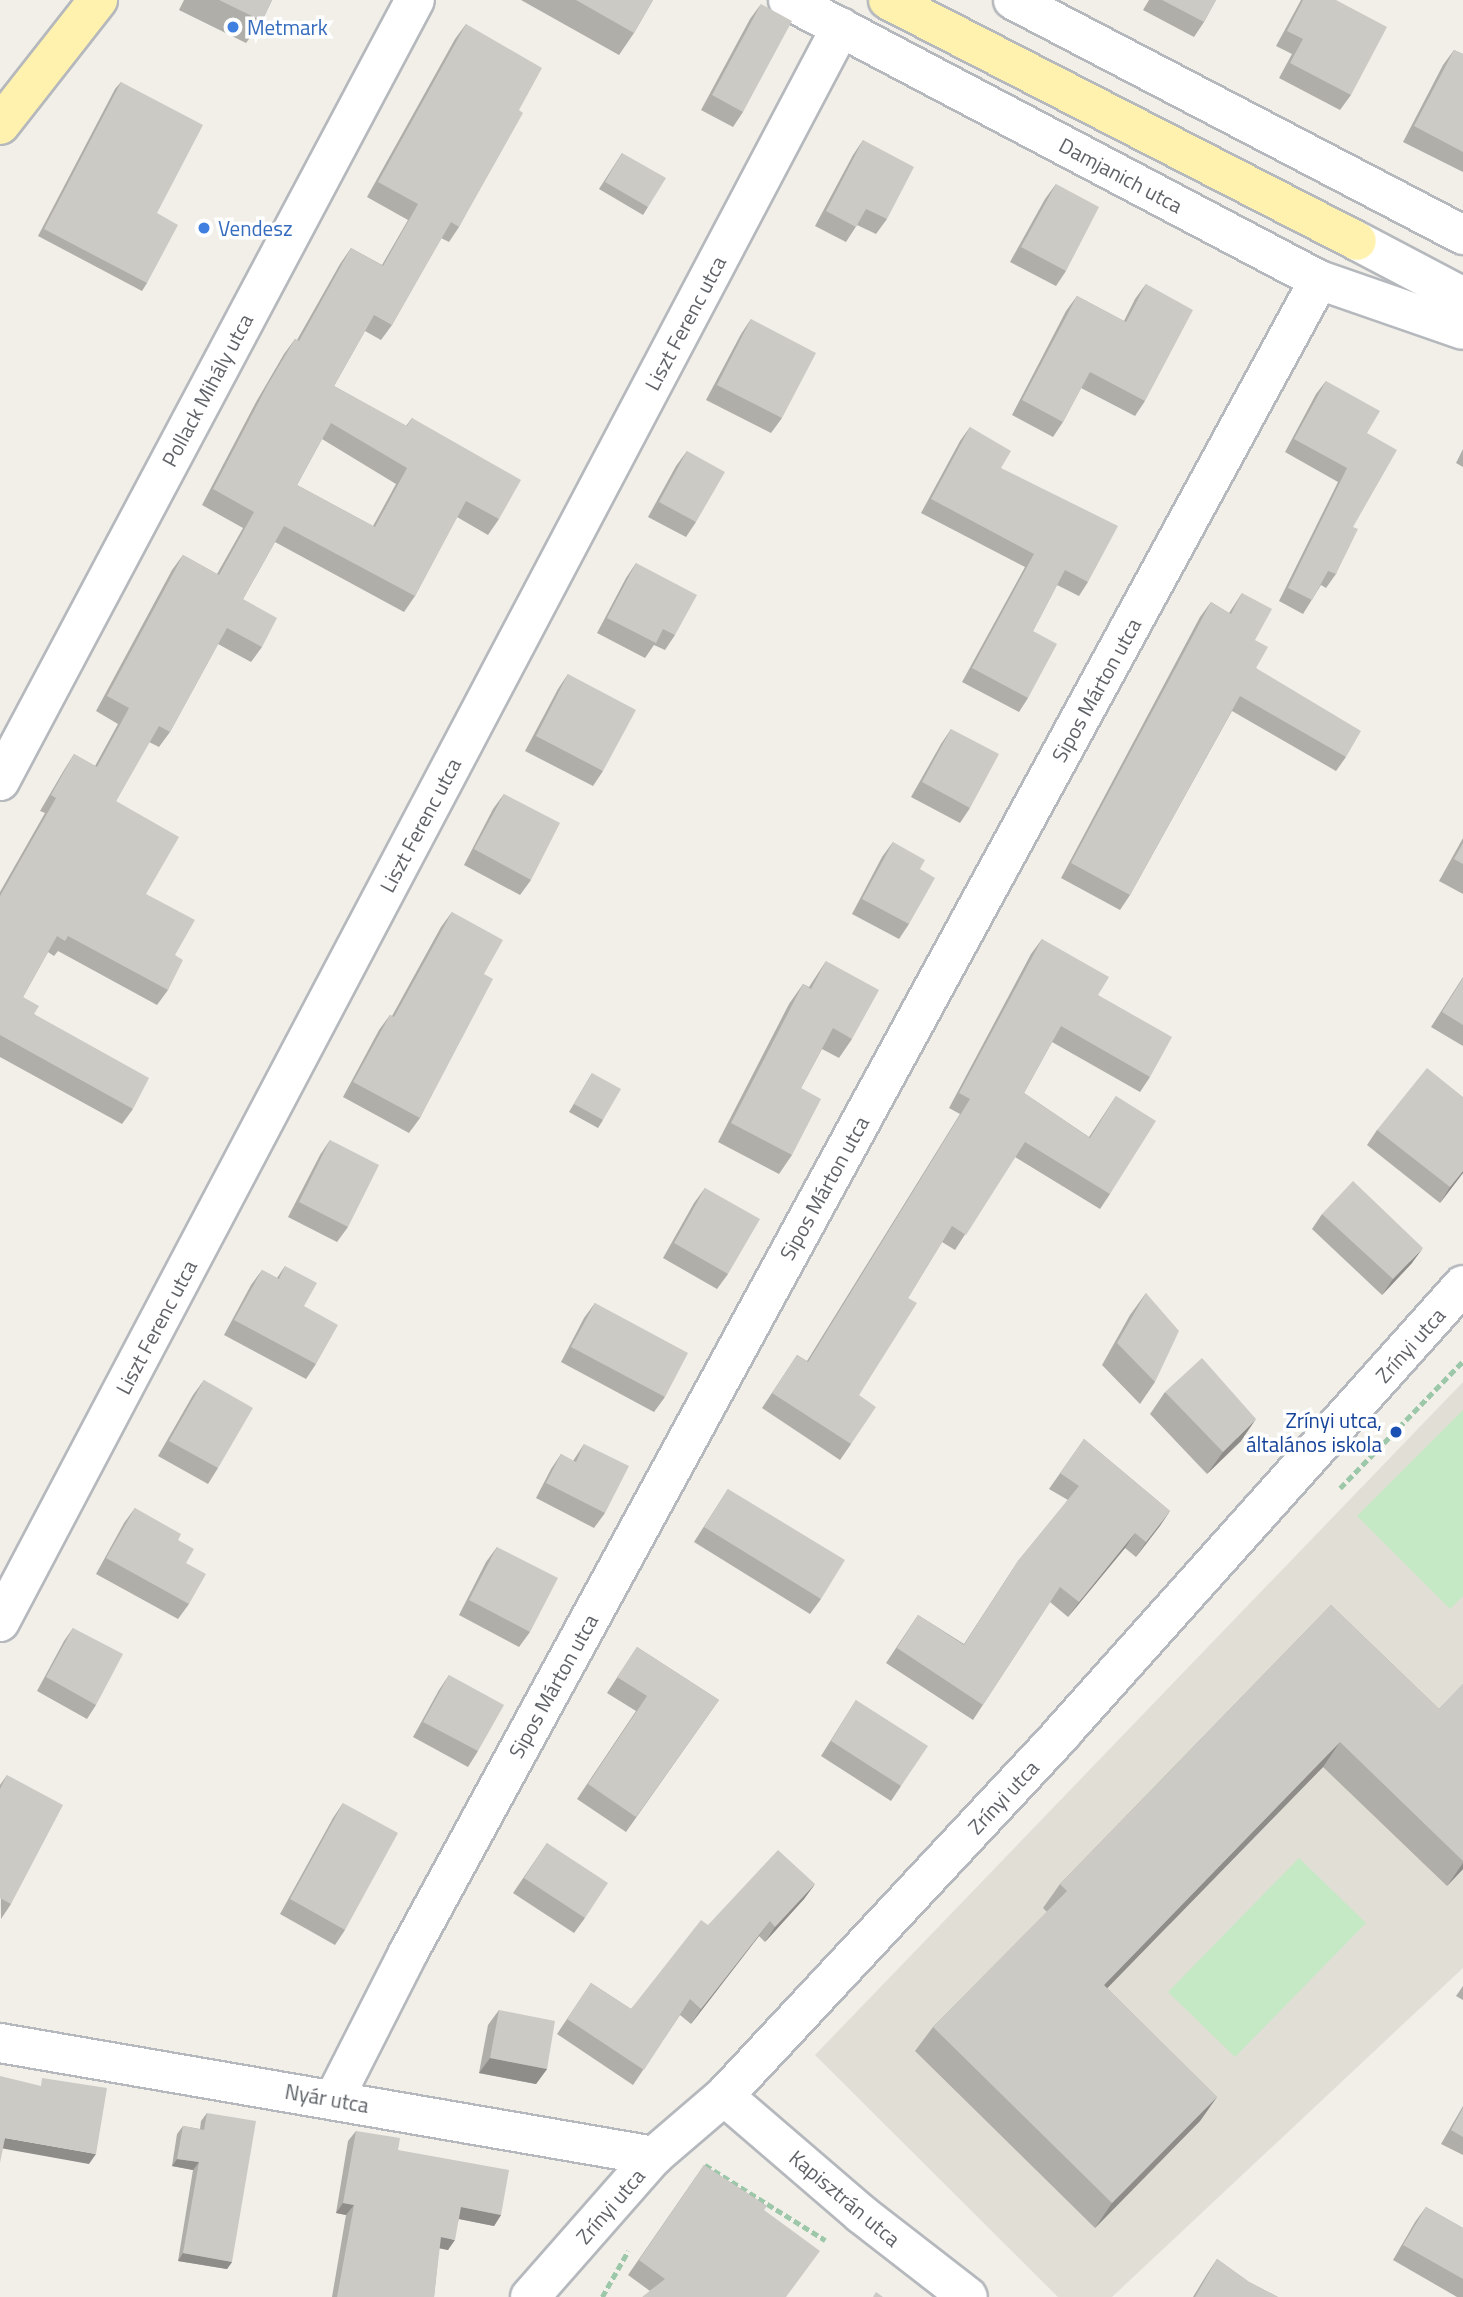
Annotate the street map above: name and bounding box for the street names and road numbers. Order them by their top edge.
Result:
street label: Damjanich utca [1055,132,1187,218]
street label: Liszt Ferenc utca [639,252,731,394]
street label: Pollack Mihály utca [156,309,258,471]
street label: Sipos Márton utca [1046,614,1146,766]
street label: Liszt Ferenc utca [374,754,466,896]
street label: Sipos Márton utca [774,1112,874,1264]
street label: Liszt Ferenc utca [110,1256,202,1398]
street label: Zrínyi utca [1370,1302,1450,1388]
street label: Sipos Márton utca [503,1610,603,1762]
street label: Zrínyi utca [963,1755,1043,1839]
street label: Nyár utca [283,2078,371,2118]
street label: Kapisztrán utca [785,2144,905,2252]
street label: Zrínyi utca [570,2163,650,2249]

